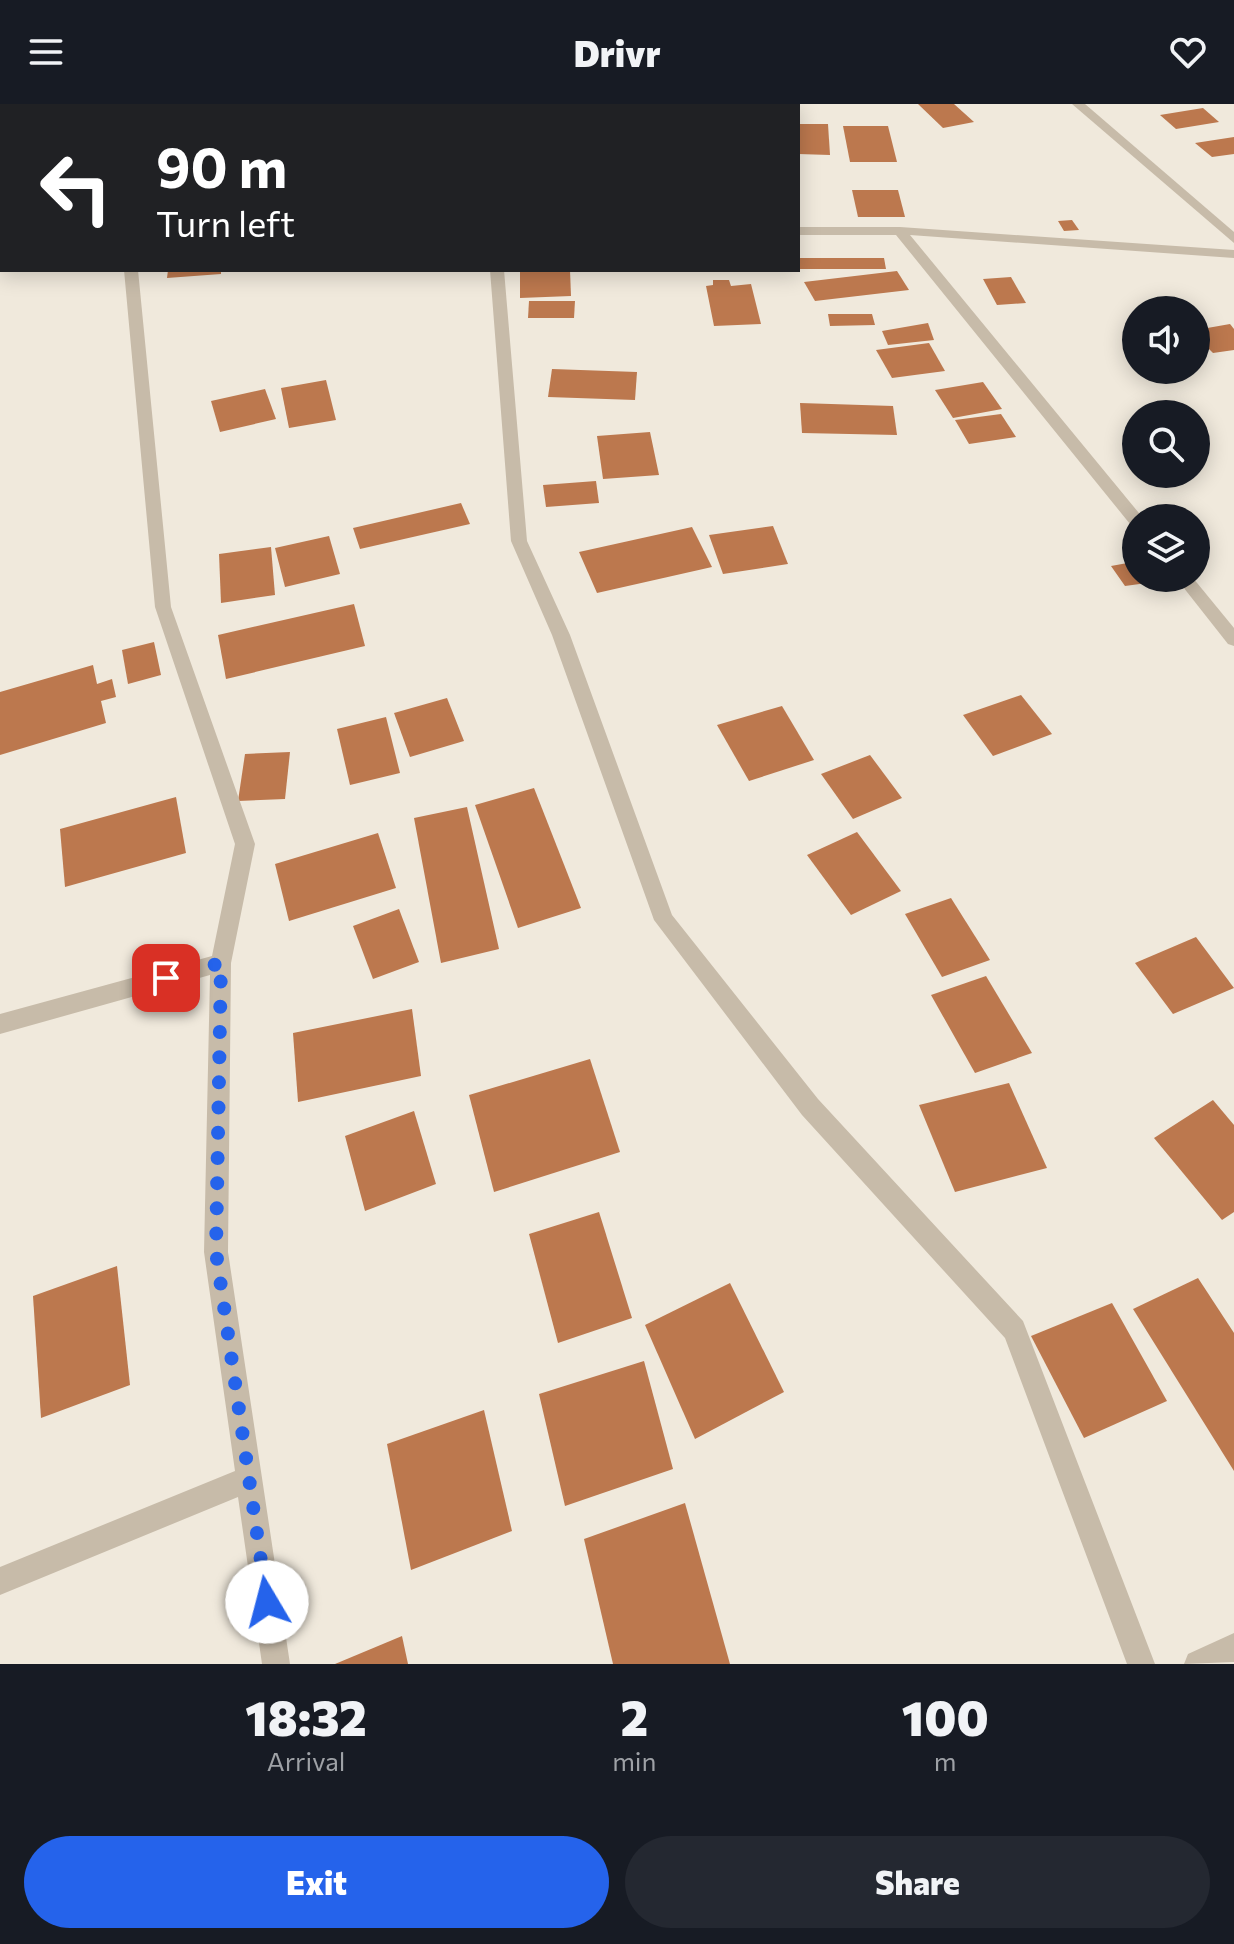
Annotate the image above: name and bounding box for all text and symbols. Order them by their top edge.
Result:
icon: menu [24,30,68,74]
text: Drivr [573,30,661,74]
icon: heart [1166,30,1210,74]
text: 90 m [156,131,287,200]
icon: left [24,136,128,240]
text: Turn left [156,200,295,244]
map controls [1122,296,1210,592]
button: sound [1122,296,1210,384]
button: search [1122,400,1210,488]
button: layers [1122,504,1210,592]
pin [132,944,200,1012]
icon: arrive [144,956,188,1000]
position arrow [225,1560,309,1644]
text: 18:32 [245,1687,367,1746]
text: 2 [620,1687,648,1746]
text: 100 [902,1687,989,1746]
text: Arrival [267,1745,345,1776]
text: min [612,1745,656,1776]
text: m [934,1745,957,1776]
button: Exit [24,1836,609,1928]
button: Share [625,1836,1210,1928]

